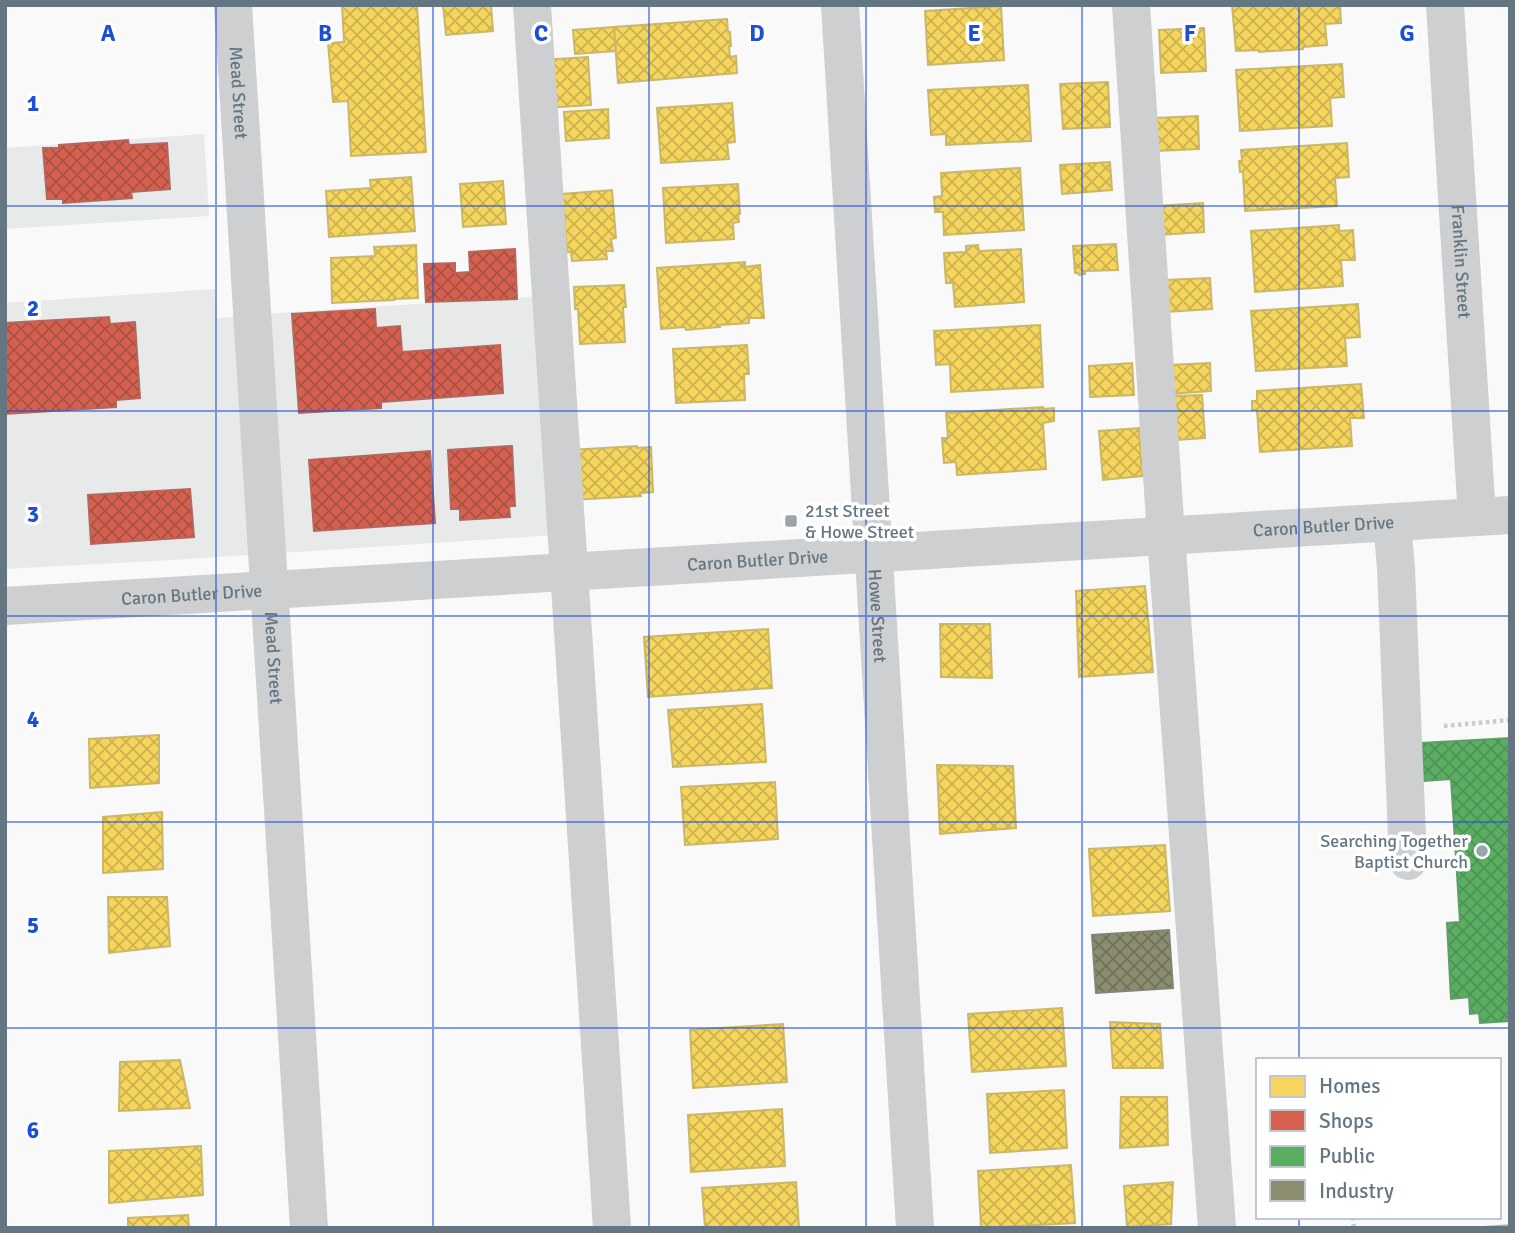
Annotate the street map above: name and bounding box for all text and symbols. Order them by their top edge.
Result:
text: A [101,19,116,48]
text: B [318,19,332,48]
text: C [534,19,548,48]
text: D [749,19,765,48]
text: E [967,19,981,48]
text: F [1184,19,1196,48]
text: G [1399,19,1415,48]
street label: Mead Street [225,46,252,140]
text: 1 [27,89,39,118]
street label: Franklin Street [1446,204,1476,319]
text: 2 [27,294,39,323]
text: 3 [27,500,39,529]
place label: 21st Street & Howe Street [805,500,914,543]
street label: Caron Butler Drive [1252,511,1395,542]
marker: 21st Street & Howe Street [783,513,799,529]
street label: Caron Butler Drive [686,545,829,576]
street label: Howe Street [864,568,891,663]
street label: Caron Butler Drive [120,579,263,610]
street label: Mead Street [260,611,287,705]
text: 4 [27,705,39,734]
place label: Searching Together Baptist Church [1320,830,1468,873]
marker: Searching Together Baptist Church [1474,843,1490,859]
text: 5 [27,911,39,940]
legend [1256,1058,1501,1219]
text: Homes [1319,1073,1381,1099]
text: Shops [1319,1108,1373,1134]
text: 6 [27,1116,39,1145]
text: Public [1319,1143,1375,1169]
text: Industry [1319,1178,1394,1204]

